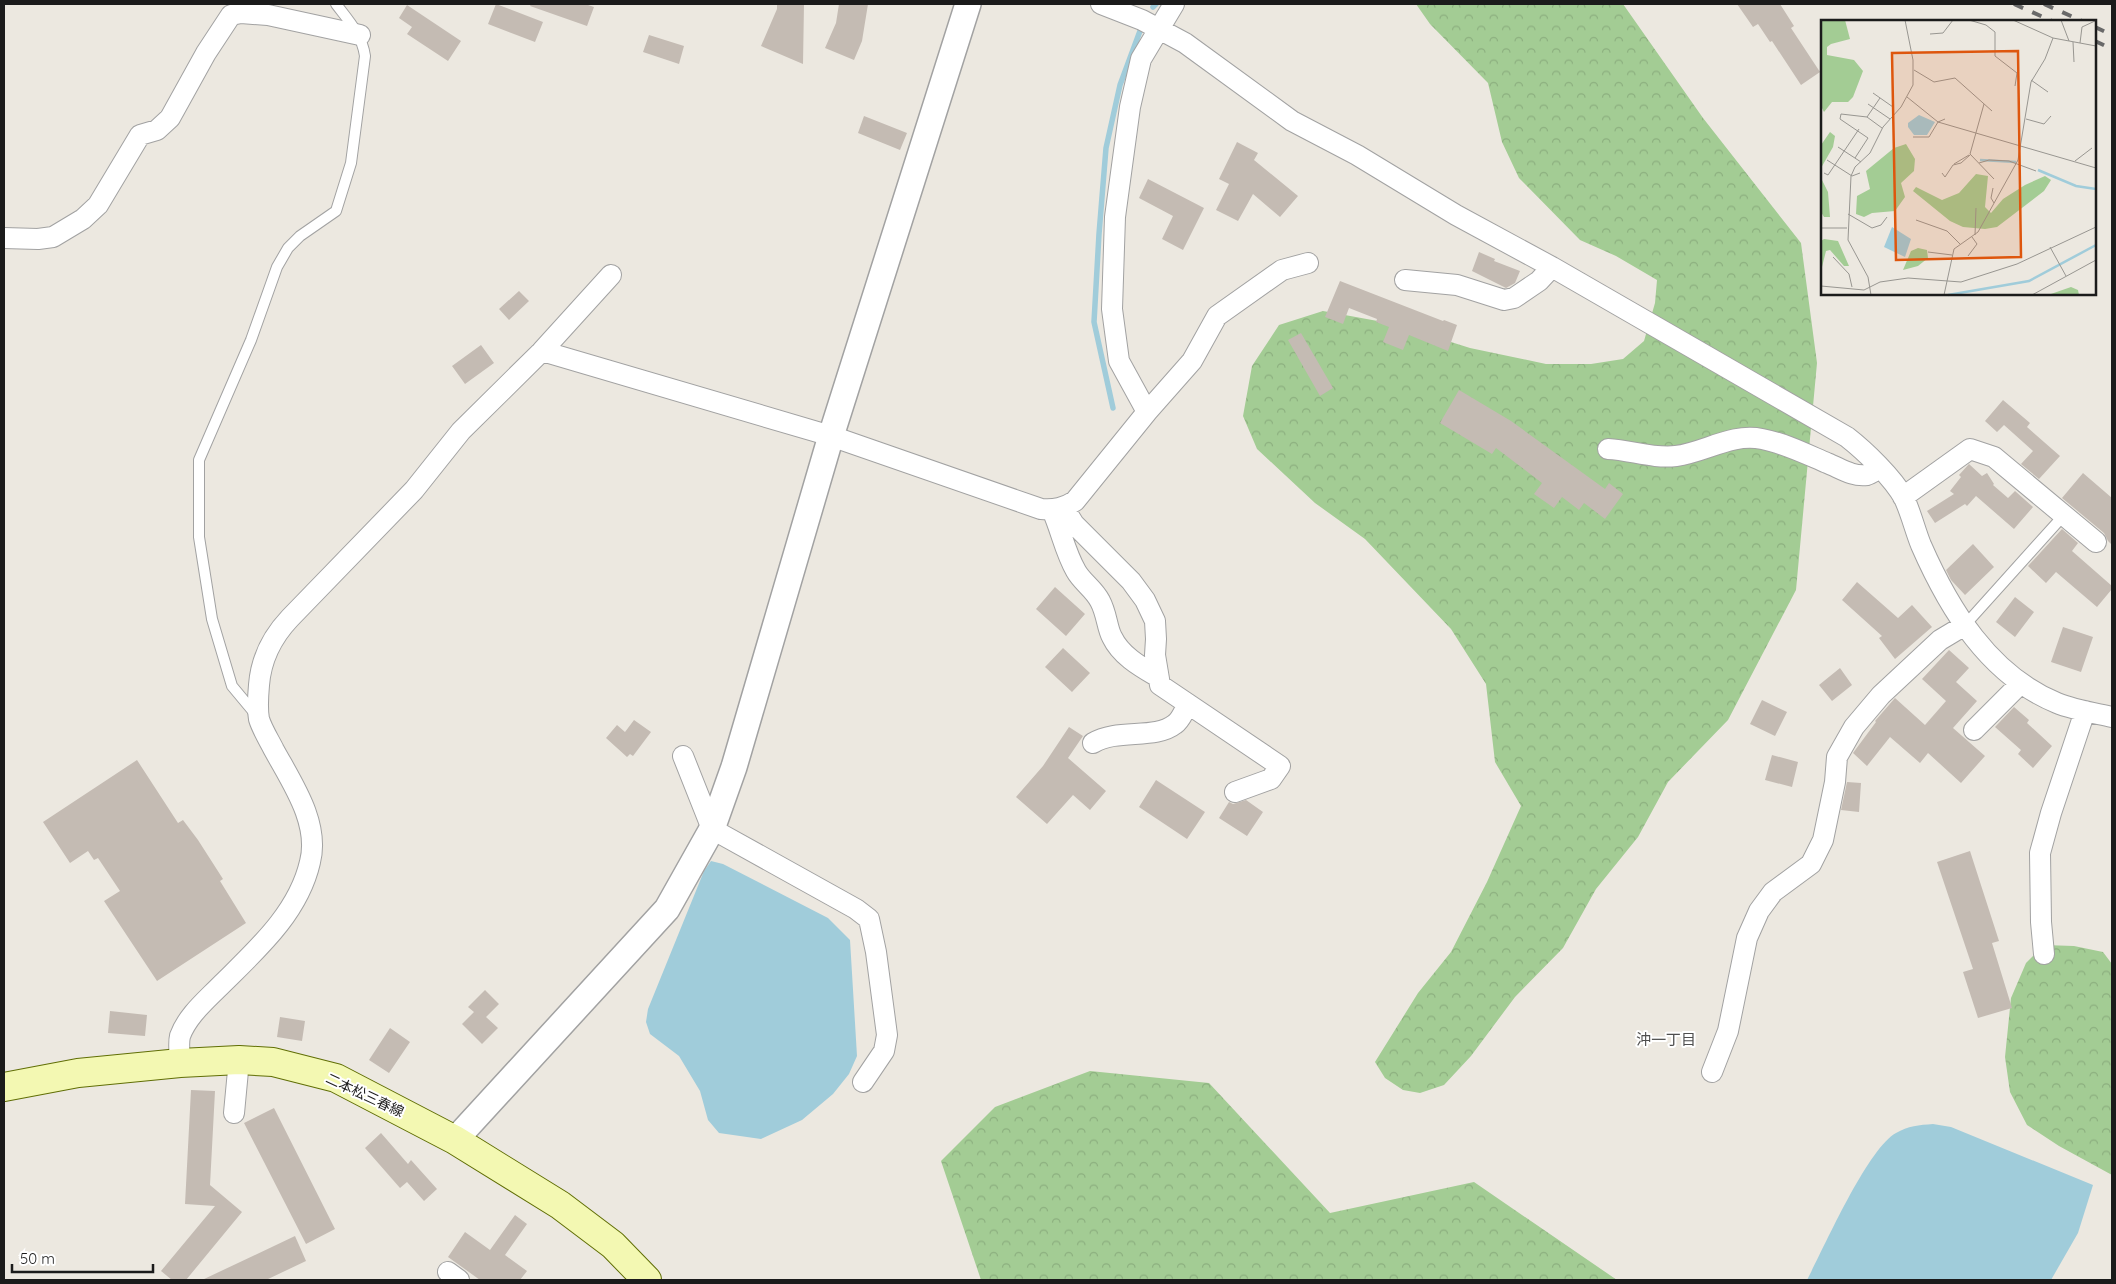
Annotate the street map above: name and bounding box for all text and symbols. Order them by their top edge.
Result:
inset map [1821,20,2096,295]
district label: 沖一丁目 [1636,1030,1696,1049]
street label: 二本松三春線 [323,1069,407,1121]
scale bar [12,1242,154,1274]
text: 50 m [20,1249,55,1268]

